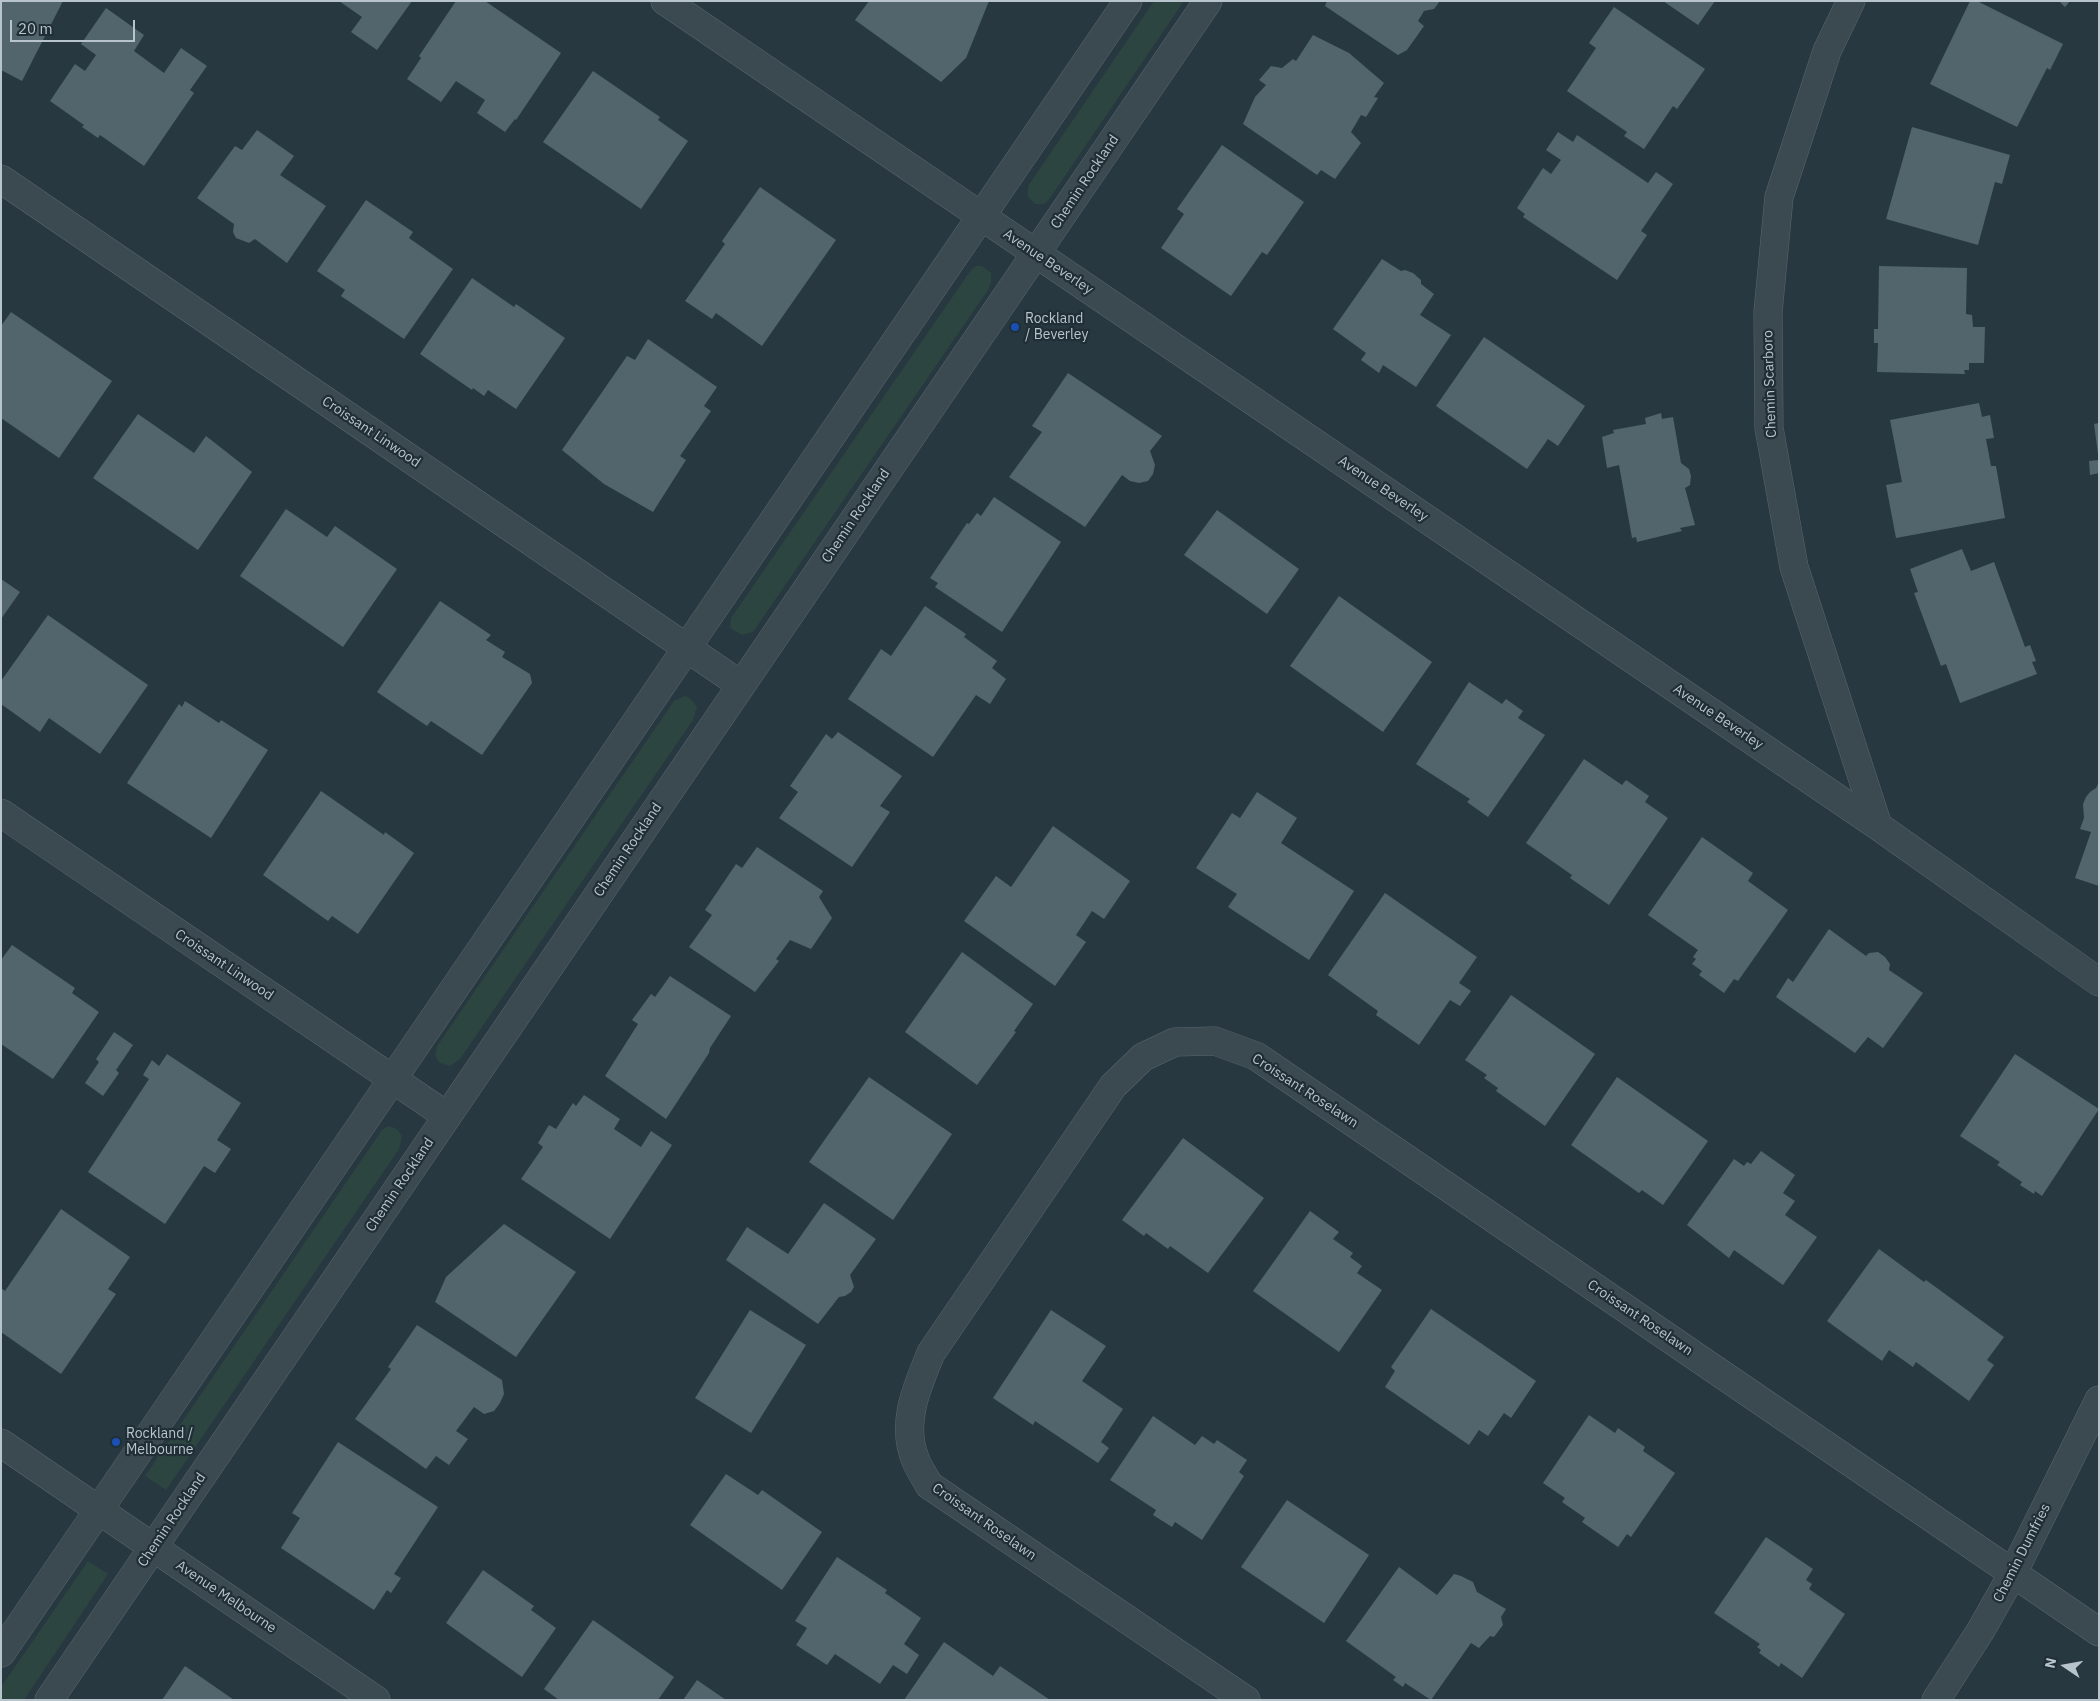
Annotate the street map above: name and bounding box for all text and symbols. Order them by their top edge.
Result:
scale bar [12,10,138,42]
text: 20 m [18,19,53,38]
street label: Chemin Rockland [1047,132,1123,232]
street label: Avenue Beverley [1000,226,1096,298]
place label: Rockland / Beverley [1025,311,1088,344]
marker: Rockland / Beverley [1009,321,1021,333]
street label: Chemin Scarboro [1760,330,1780,438]
street label: Croissant Linwood [319,393,423,471]
street label: Avenue Beverley [1335,453,1431,525]
street label: Chemin Rockland [818,466,894,566]
street label: Avenue Beverley [1670,681,1766,753]
street label: Chemin Rockland [590,800,666,900]
street label: Croissant Linwood [172,926,276,1004]
street label: Croissant Roselawn [1249,1050,1361,1132]
street label: Chemin Rockland [362,1135,438,1235]
street label: Croissant Roselawn [1584,1277,1696,1359]
place label: Rockland / Melbourne [126,1426,194,1458]
marker: Rockland / Melbourne [110,1436,122,1448]
street label: Chemin Rockland [134,1470,210,1570]
street label: Croissant Roselawn [929,1480,1039,1564]
street label: Chemin Dumfries [1990,1501,2054,1605]
street label: Avenue Melbourne [173,1557,279,1637]
north arrow [2040,1641,2090,1691]
text: N [2040,1656,2060,1670]

